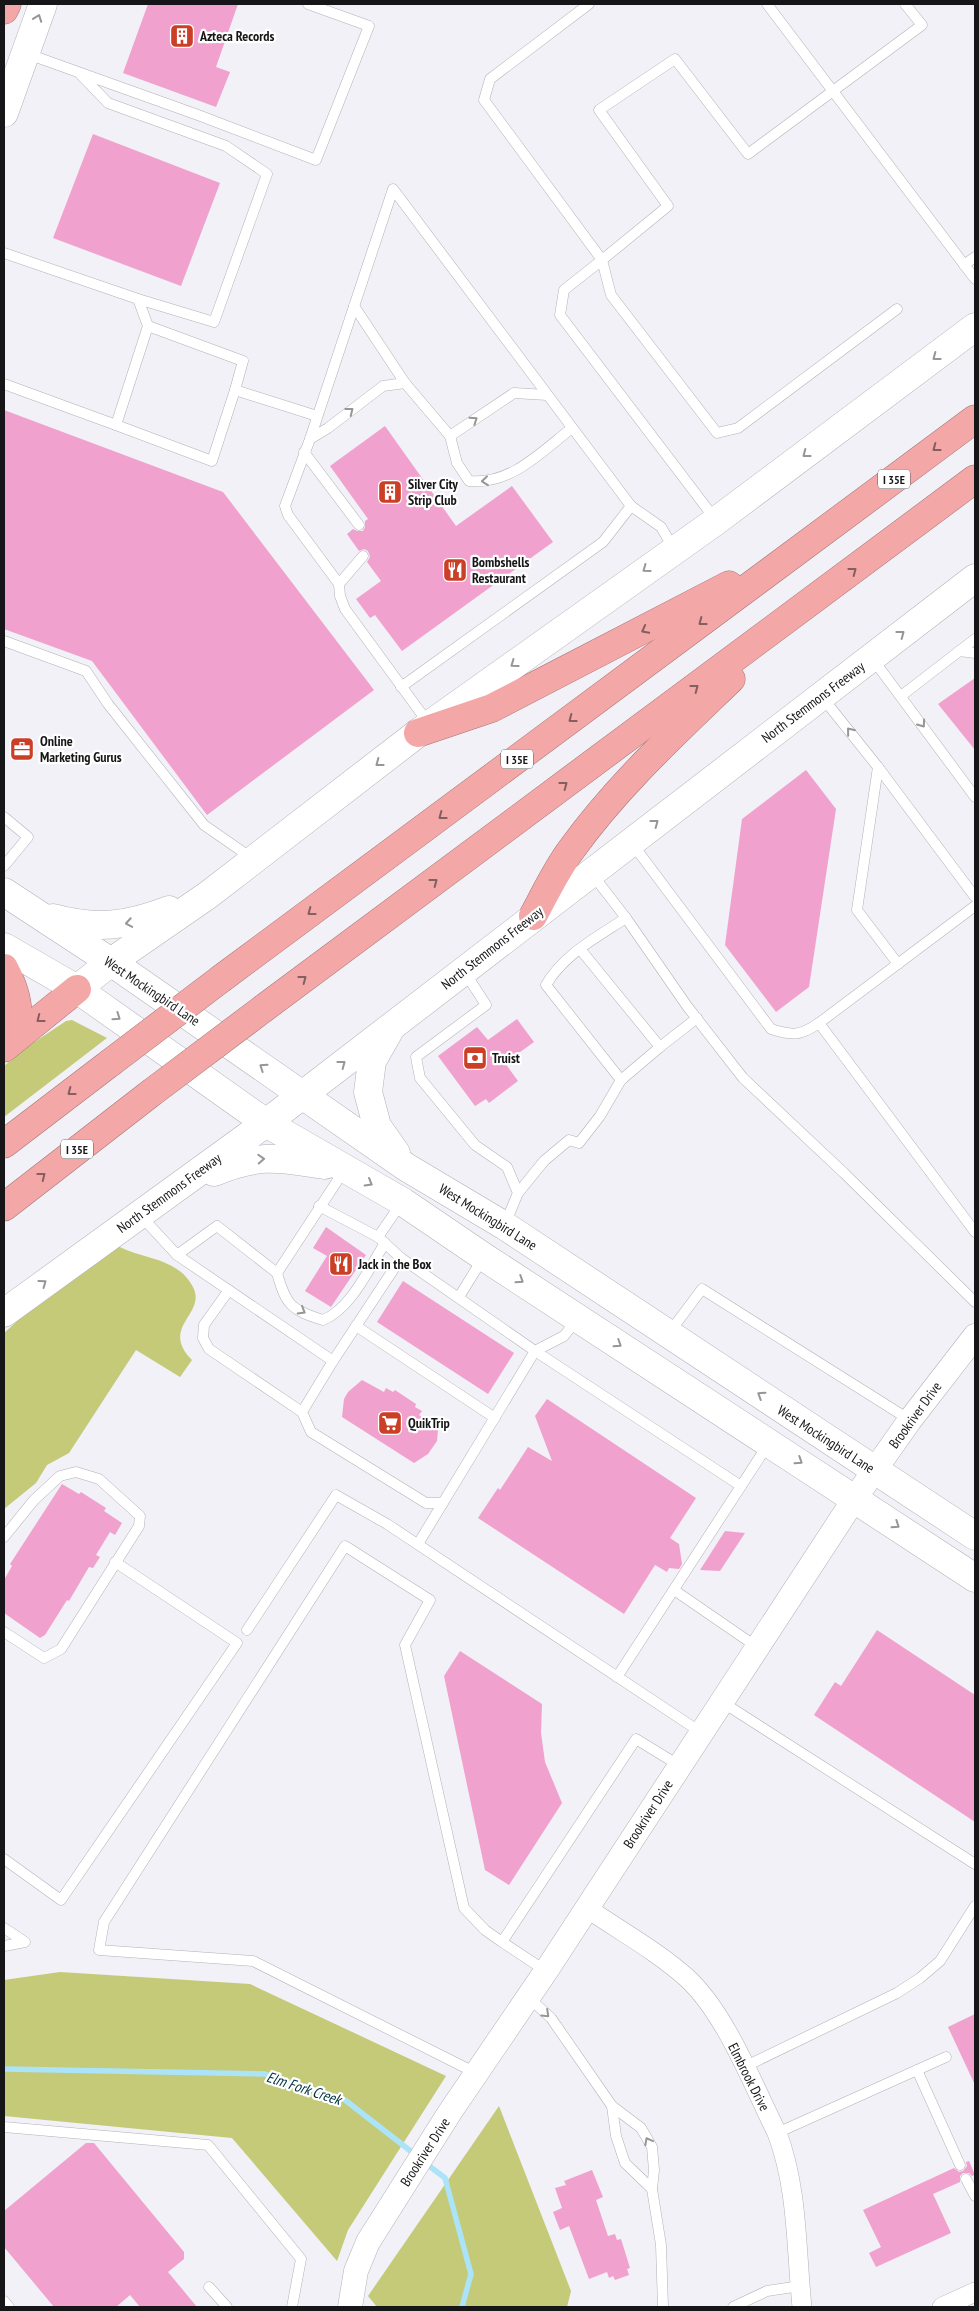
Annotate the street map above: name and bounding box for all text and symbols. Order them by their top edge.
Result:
one-way arrow [32,14,42,22]
building icon: Azteca Records [169,23,195,49]
place label: Azteca Records [199,27,274,45]
one-way arrow [933,351,942,359]
one-way arrow [344,409,353,417]
one-way arrow [468,417,478,426]
one-way arrow [933,442,942,450]
one-way arrow [802,448,812,457]
road number: I 35E [878,469,910,488]
place label: Silver City Strip Club [408,475,458,509]
one-way arrow [480,475,488,486]
building icon: Silver City Strip Club [377,479,403,505]
place label: Bombshells Restaurant [472,553,530,587]
restaurant icon: Bombshells Restaurant [442,557,468,583]
one-way arrow [642,563,652,572]
one-way arrow [847,568,856,576]
one-way arrow [699,616,708,624]
one-way arrow [642,623,651,633]
one-way arrow [895,631,905,640]
street label: North Stemmons Freeway [758,657,869,747]
one-way arrow [510,658,520,667]
one-way arrow [689,685,699,694]
one-way arrow [569,713,578,721]
one-way arrow [916,718,925,728]
one-way arrow [847,728,855,737]
place label: Online Marketing Gurus [40,732,122,766]
office icon: Online Marketing Gurus [9,736,35,762]
road number: I 35E [501,750,533,769]
one-way arrow [376,757,385,765]
one-way arrow [558,782,568,791]
one-way arrow [439,810,448,818]
one-way arrow [649,820,658,828]
one-way arrow [428,879,438,888]
street label: North Stemmons Freeway [437,902,547,993]
one-way arrow [308,907,317,915]
one-way arrow [125,918,133,928]
street label: West Mockingbird Lane [101,952,204,1030]
one-way arrow [297,976,307,985]
one-way arrow [111,1011,121,1020]
one-way arrow [37,1013,46,1022]
bank icon: Truist [462,1045,488,1071]
place label: Truist [492,1049,520,1067]
one-way arrow [336,1061,346,1070]
one-way arrow [259,1064,269,1073]
one-way arrow [68,1087,77,1095]
road number: I 35E [61,1140,93,1158]
street label: North Stemmons Freeway [113,1149,225,1237]
one-way arrow [257,1153,265,1164]
one-way arrow [36,1174,45,1182]
one-way arrow [363,1176,372,1186]
street label: West Mockingbird Lane [436,1180,540,1254]
restaurant icon: Jack in the Box [328,1251,354,1277]
place label: Jack in the Box [357,1255,432,1273]
one-way arrow [514,1274,523,1284]
one-way arrow [37,1281,46,1289]
one-way arrow [297,1305,306,1315]
one-way arrow [612,1338,622,1347]
street label: Brookriver Drive [885,1378,945,1452]
one-way arrow [757,1392,766,1402]
street label: West Mockingbird Lane [774,1401,878,1477]
supermarket icon: QuikTrip [377,1410,403,1436]
place label: QuikTrip [408,1414,450,1432]
one-way arrow [793,1455,802,1464]
one-way arrow [890,1519,900,1528]
street label: Brookriver Drive [619,1776,677,1852]
one-way arrow [541,2008,550,2017]
street label: Elmbrook Drive [724,2040,774,2114]
water label: Elm Fork Creek [264,2067,346,2110]
street label: Brookriver Drive [396,2114,454,2190]
one-way arrow [645,2137,655,2146]

